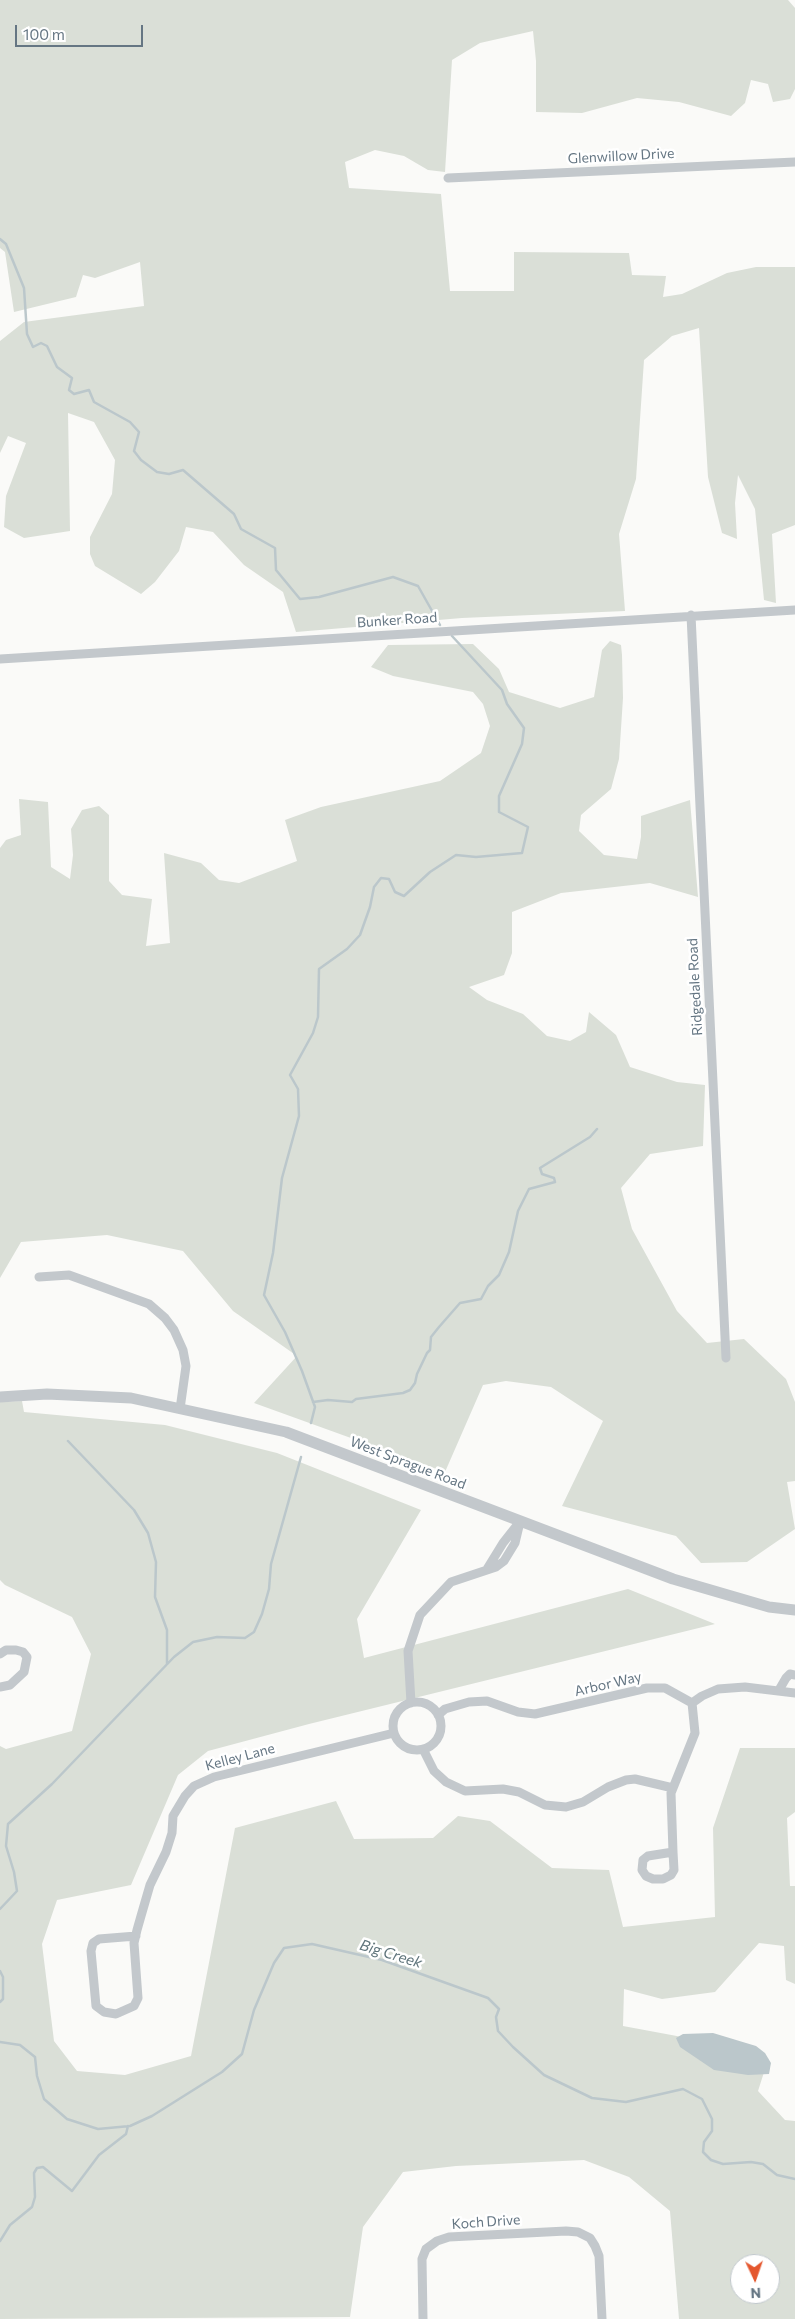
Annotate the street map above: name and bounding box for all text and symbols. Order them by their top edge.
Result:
scale bar [18,15,145,47]
text: 100 m [23,25,65,43]
street label: Glenwillow Drive [567,145,675,167]
street label: Bunker Road [356,609,438,631]
street label: Ridgedale Road [684,938,706,1036]
street label: West Sprague Road [348,1433,468,1493]
street label: Arbor Way [573,1668,643,1700]
street label: Kelley Lane [203,1740,277,1774]
water label: Big Creek [358,1936,424,1972]
street label: Koch Drive [451,2211,521,2233]
north arrow [730,2254,780,2304]
text: N [750,2285,761,2302]

